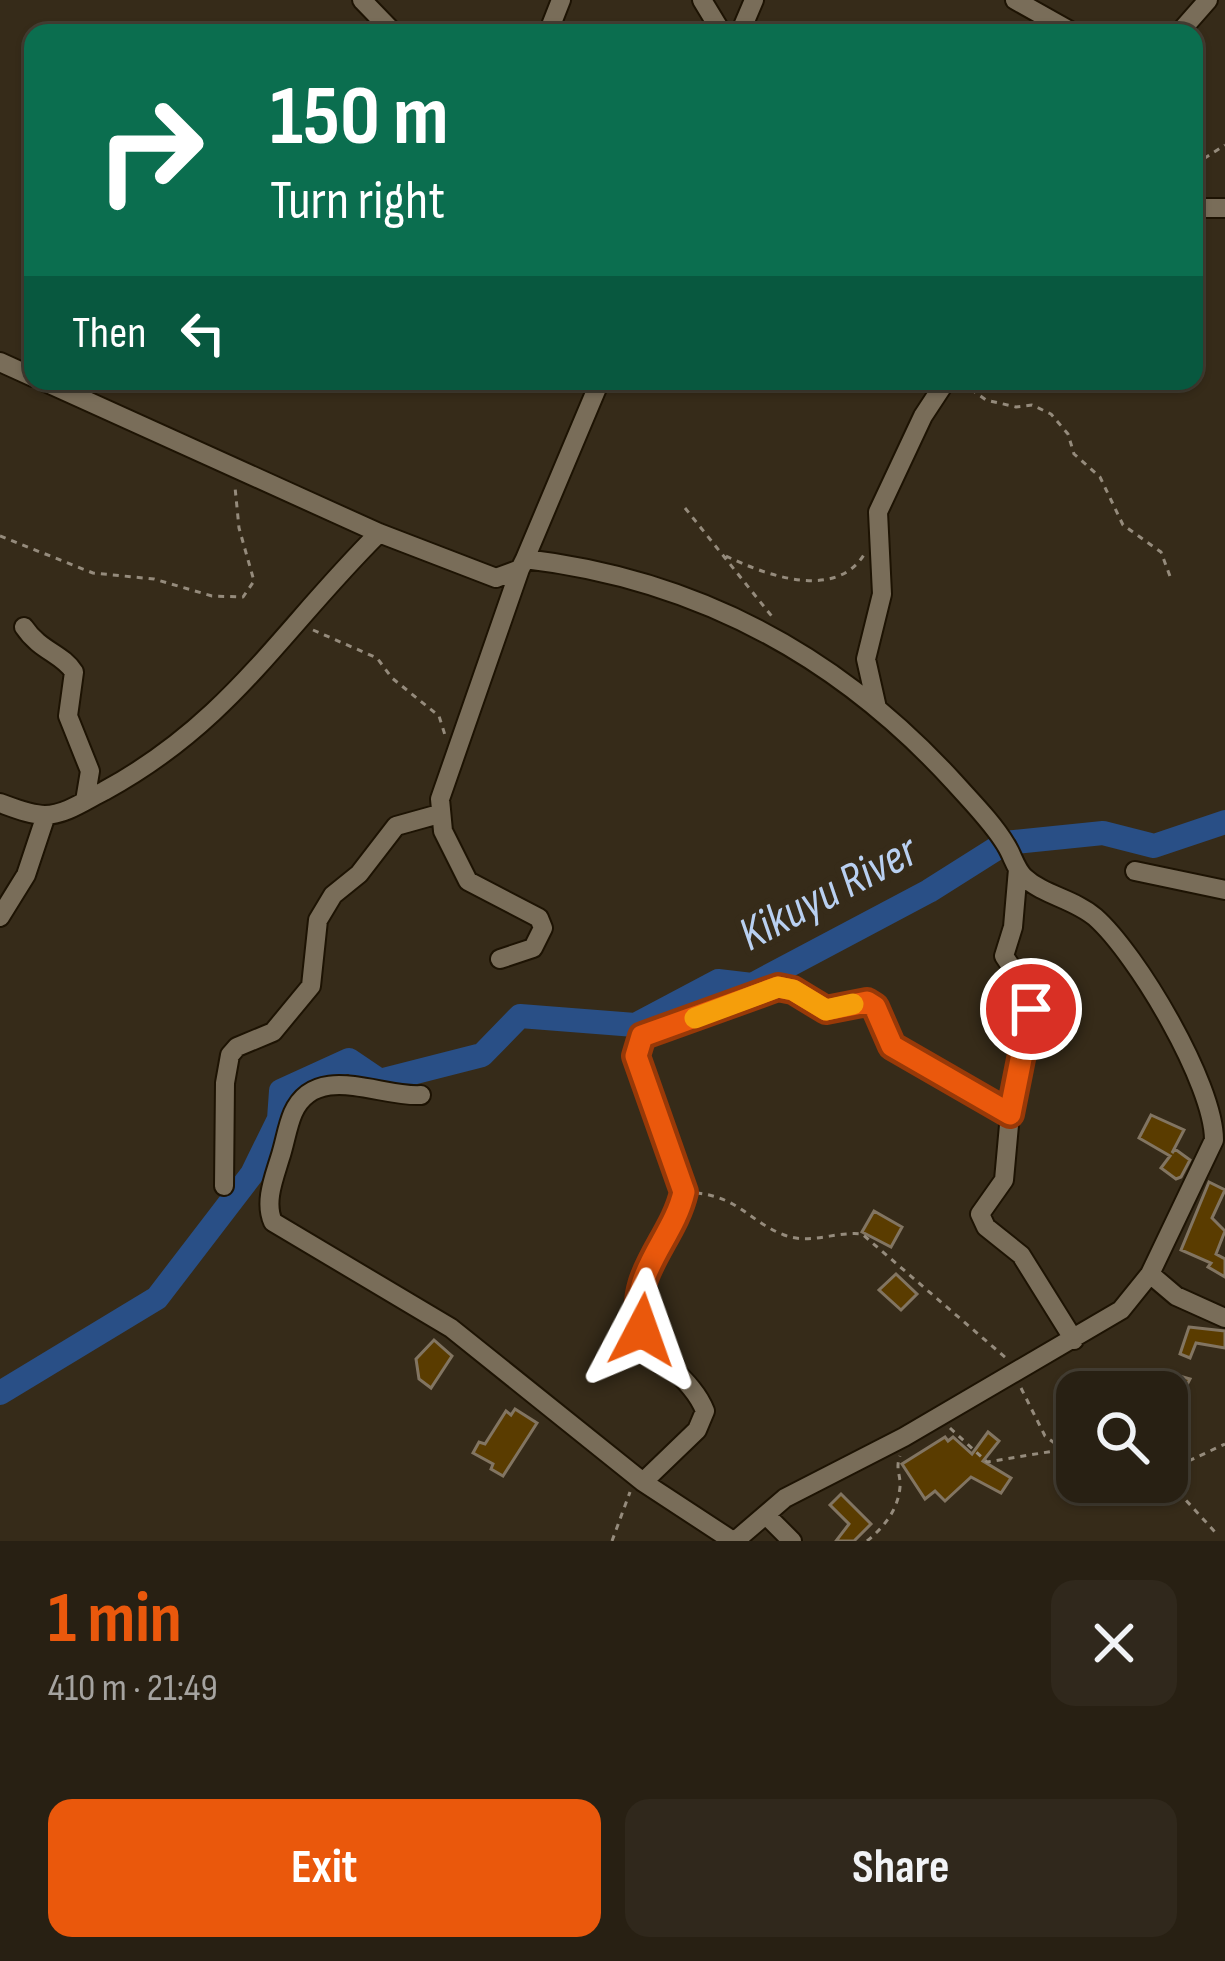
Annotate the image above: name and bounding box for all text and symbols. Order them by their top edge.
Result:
text: 150 m [270,67,449,168]
icon: right [72,72,228,228]
text: Turn right [270,169,445,234]
icon: left [170,300,236,366]
text: Then [72,306,146,361]
water label: Kikuyu River [729,822,928,964]
pin [980,958,1082,1060]
icon: arrive [998,976,1064,1042]
position arrow [579,1267,705,1393]
map controls [1056,1371,1188,1503]
button: search [1056,1371,1188,1503]
text: 1 min [48,1576,182,1663]
button: close [1051,1580,1177,1706]
text: 410 m · 21:49 [48,1665,218,1712]
button: Exit [48,1799,601,1937]
button: Share [625,1799,1177,1937]

